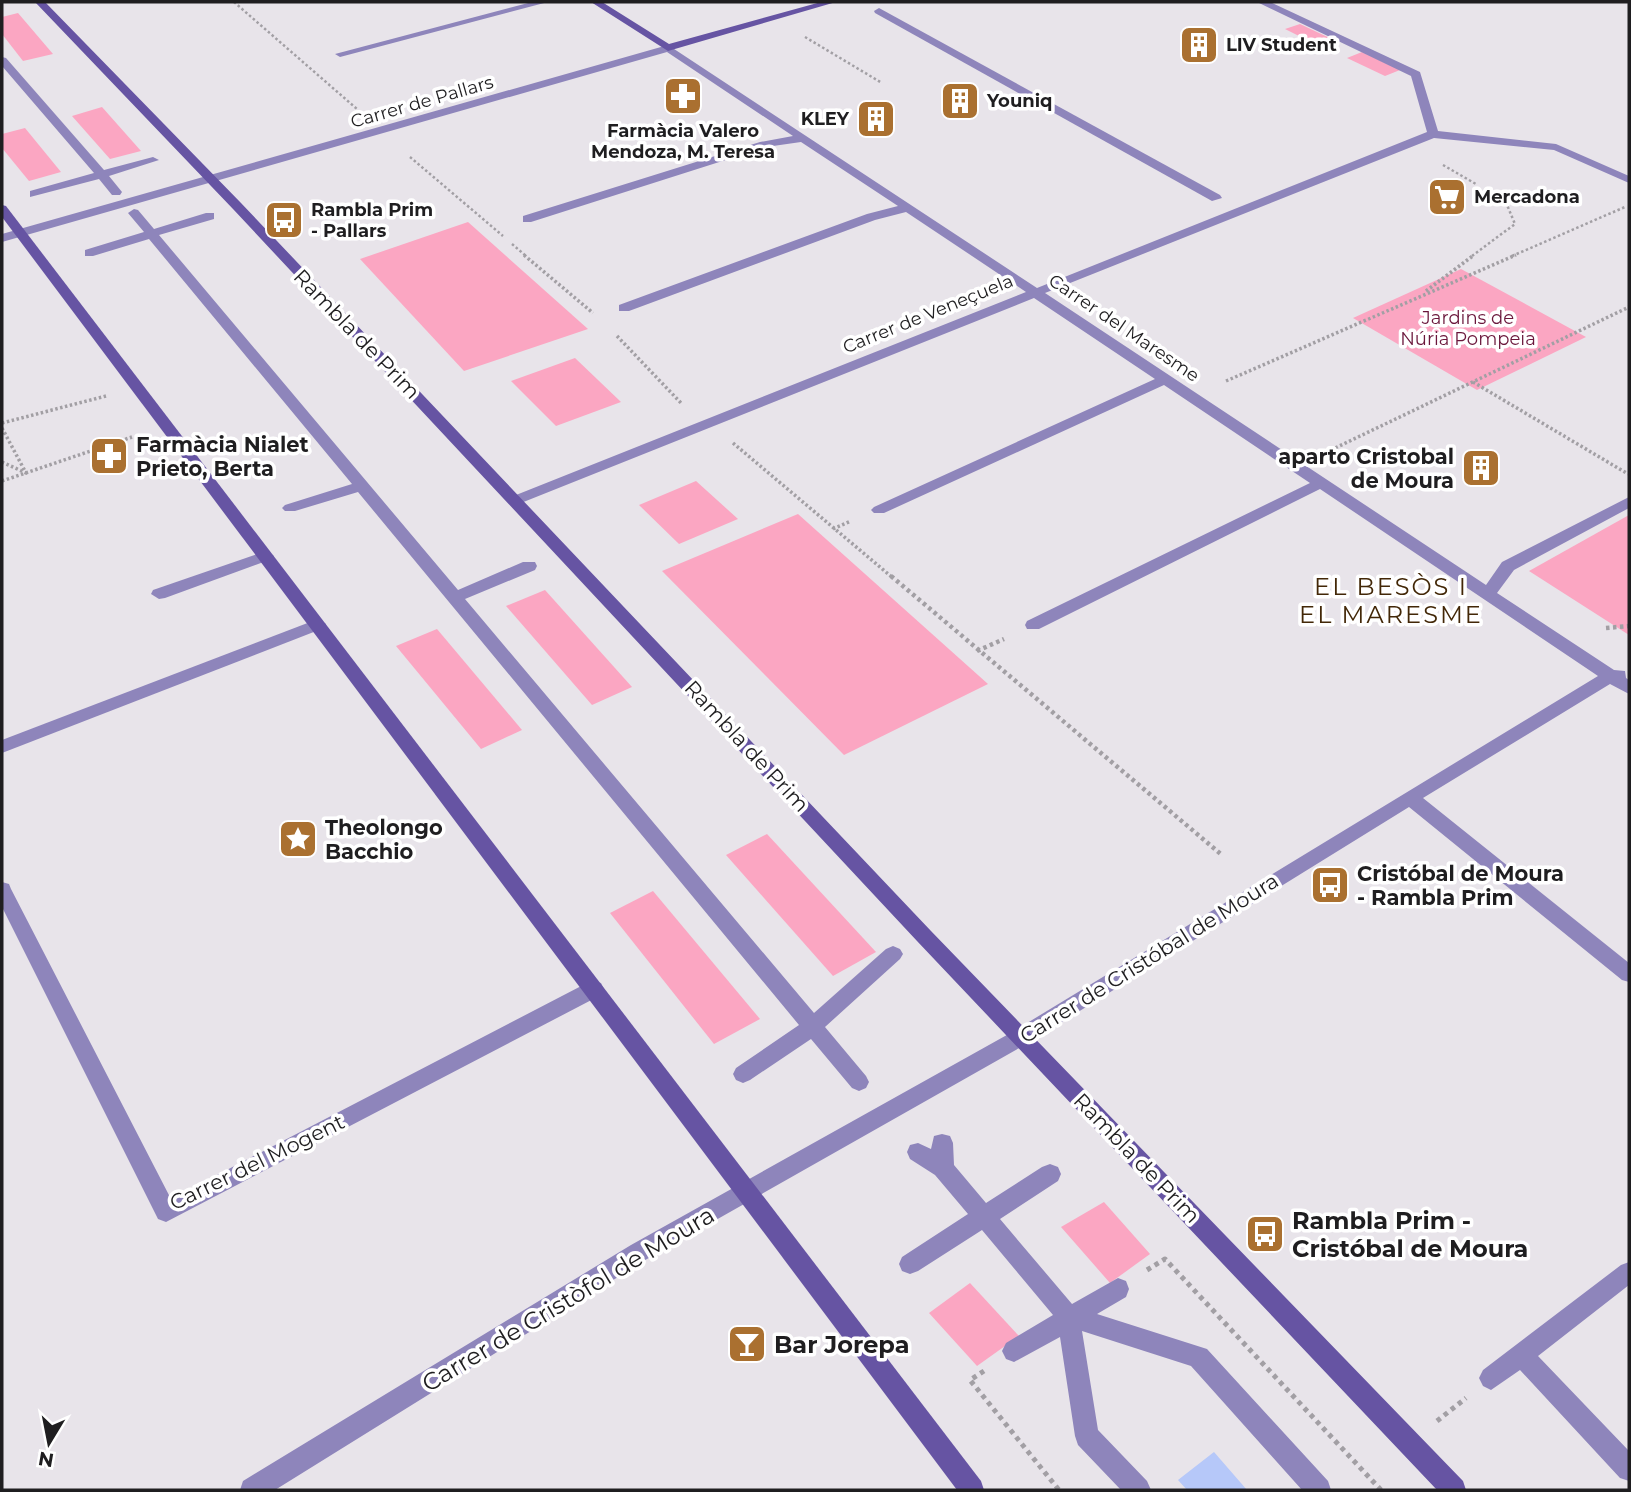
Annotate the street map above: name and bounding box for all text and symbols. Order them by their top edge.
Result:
building icon: LIV Student [1178,24,1220,66]
place label: LIV Student [1226,34,1337,56]
street label: Carrer de Pallars [348,71,496,133]
pharmacy icon: Farmàcia Valero Mendoza, M. Teresa [662,75,704,117]
building icon: Youniq [939,80,981,122]
place label: Youniq [986,90,1053,112]
building icon: KLEY [855,98,897,140]
place label: KLEY [801,108,850,130]
place label: Farmàcia Valero Mendoza, M. Teresa [591,120,775,163]
supermarket icon: Mercadona [1426,176,1468,218]
place label: Mercadona [1474,186,1580,208]
bus stop icon: Rambla Prim - Pallars [263,199,305,241]
place label: Rambla Prim - Pallars [311,199,433,242]
street label: Rambla de Prim [289,264,425,404]
street label: Carrer del Maresme [1044,269,1204,387]
street label: Carrer de Veneçuela [840,270,1016,358]
park label: Jardins de Núria Pompeia [1400,307,1536,350]
place label: Farmàcia Nialet Prieto, Berta [136,432,309,481]
pharmacy icon: Farmàcia Nialet Prieto, Berta [88,435,130,477]
place label: aparto Cristobal de Moura [1278,444,1454,493]
building icon: aparto Cristobal de Moura [1460,447,1502,489]
district label: EL BESÒS I EL MARESME [1299,572,1483,629]
street label: Rambla de Prim [680,675,814,817]
place label: Theolongo Bacchio [325,815,443,864]
place icon: Theolongo Bacchio [277,818,319,860]
place label: Cristóbal de Moura - Rambla Prim [1357,861,1564,910]
bus stop icon: Cristóbal de Moura - Rambla Prim [1309,864,1351,906]
street label: Carrer de Cristóbal de Moura [1015,868,1283,1048]
street label: Rambla de Prim [1069,1088,1205,1228]
street label: Carrer del Mogent [166,1109,348,1215]
street label: Carrer de Cristòfol de Moura [417,1200,719,1398]
place label: Rambla Prim - Cristóbal de Moura [1292,1206,1528,1263]
bus stop icon: Rambla Prim - Cristóbal de Moura [1244,1213,1286,1255]
bar icon: Bar Jorepa [726,1323,768,1365]
place label: Bar Jorepa [774,1330,909,1359]
north arrow [14,1408,84,1478]
text: N [37,1447,56,1472]

